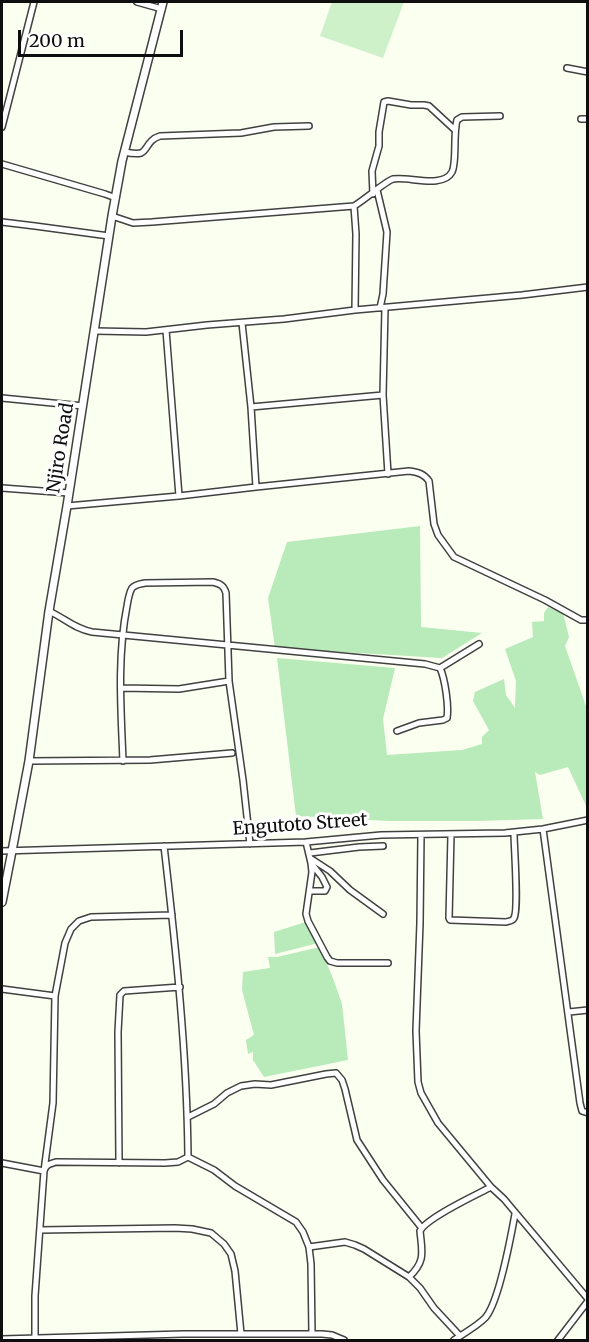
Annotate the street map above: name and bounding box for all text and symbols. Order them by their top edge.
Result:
scale bar [21,18,186,56]
text: 200 m [29,29,85,52]
street label: Njiro Road [43,401,79,495]
street label: Engutoto Street [232,810,368,840]

